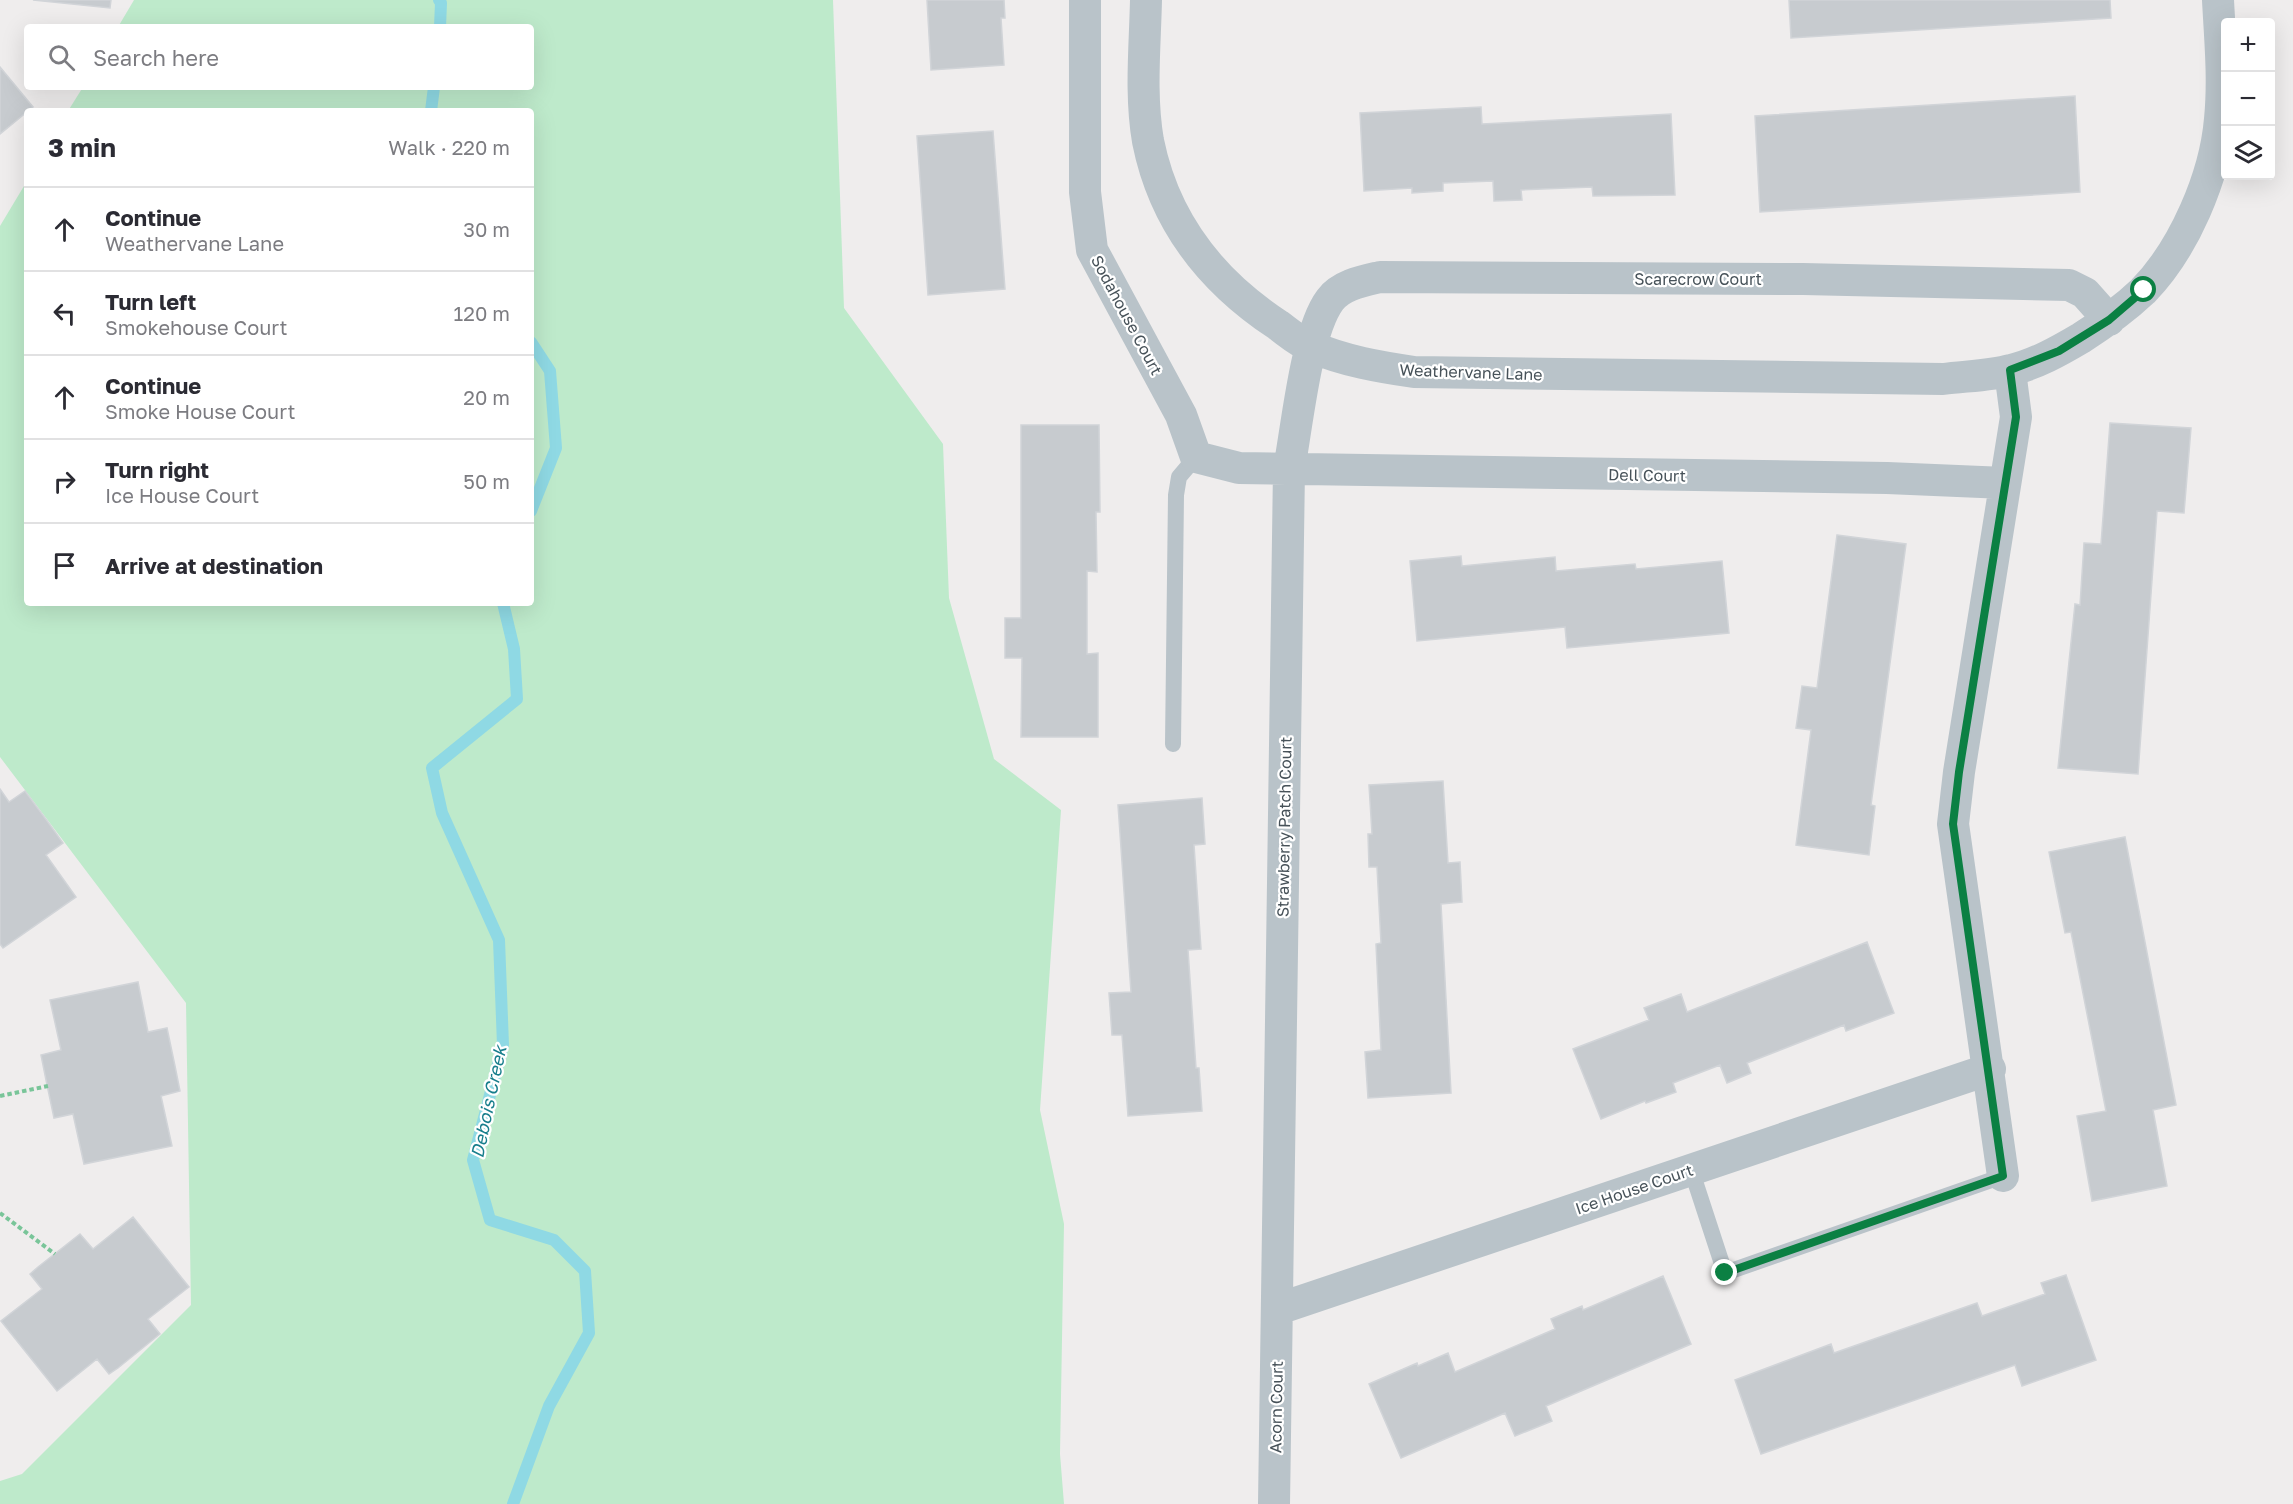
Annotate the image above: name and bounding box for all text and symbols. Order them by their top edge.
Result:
map controls [2221,18,2275,180]
button: + [2221,18,2275,72]
search box [24,24,534,90]
icon: search [45,41,78,74]
text: Search here [93,44,219,71]
button: − [2221,72,2275,126]
button: layers [2221,126,2275,180]
text: 3 min [48,132,116,163]
text: Walk · 220 m [388,135,510,159]
text: Continue [105,204,201,231]
icon: ahead [48,213,81,246]
text: 30 m [463,217,510,241]
text: Weathervane Lane [105,231,284,255]
street label: Sodahouse Court [1087,252,1167,378]
street label: Scarecrow Court [1634,269,1762,289]
route start [2130,276,2156,302]
text: Turn left [105,288,196,315]
icon: left [48,297,81,330]
text: 120 m [454,301,510,325]
text: Smokehouse Court [105,315,288,339]
street label: Weathervane Lane [1399,360,1543,384]
text: Continue [105,372,201,399]
icon: ahead [48,381,81,414]
text: 20 m [463,385,510,409]
text: Smoke House Court [105,399,295,423]
text: Turn right [105,456,209,483]
street label: Dell Court [1608,464,1686,486]
icon: right [48,465,81,498]
text: 50 m [463,469,510,493]
text: Ice House Court [105,483,259,507]
icon: arrive [48,549,81,582]
text: Arrive at destination [105,552,323,579]
street label: Strawberry Patch Court [1272,737,1296,917]
water label: Debois Creek [465,1042,511,1160]
street label: Ice House Court [1572,1159,1696,1219]
route end [1711,1259,1737,1285]
street label: Acorn Court [1265,1361,1287,1453]

